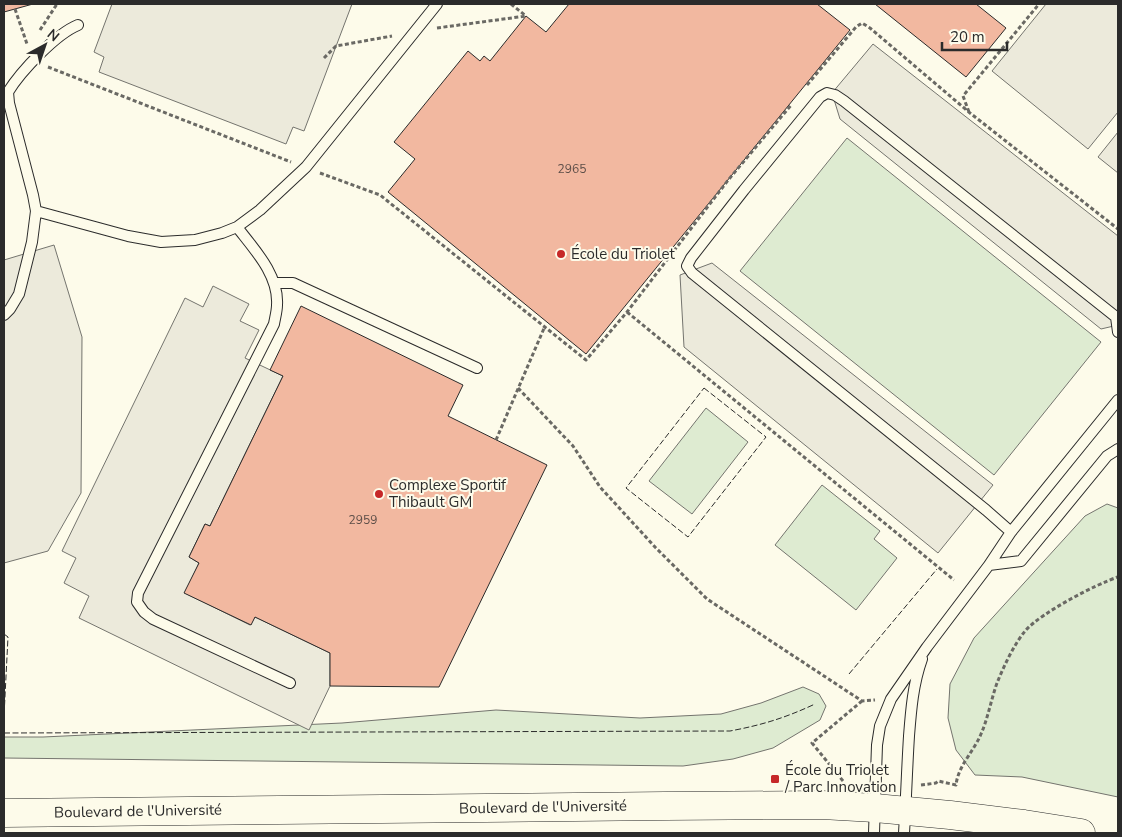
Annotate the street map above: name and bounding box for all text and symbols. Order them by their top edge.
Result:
north arrow [20,20,70,70]
scale bar [942,20,1007,52]
text: N [43,25,63,46]
text: 20 m [950,27,985,47]
house number: 2965 [558,161,586,177]
place label: École du Triolet [571,244,675,264]
marker: École du Triolet [555,248,567,260]
place label: Complexe Sportif Thibault GM [389,475,507,512]
marker: Complexe Sportif Thibault GM [373,488,385,500]
house number: 2959 [349,512,377,528]
place label: École du Triolet / Parc Innovation [784,760,896,797]
marker: École du Triolet / Parc Innovation [769,773,781,785]
street label: Boulevard de l'Université [459,796,627,818]
street label: Boulevard de l'Université [54,800,222,822]

